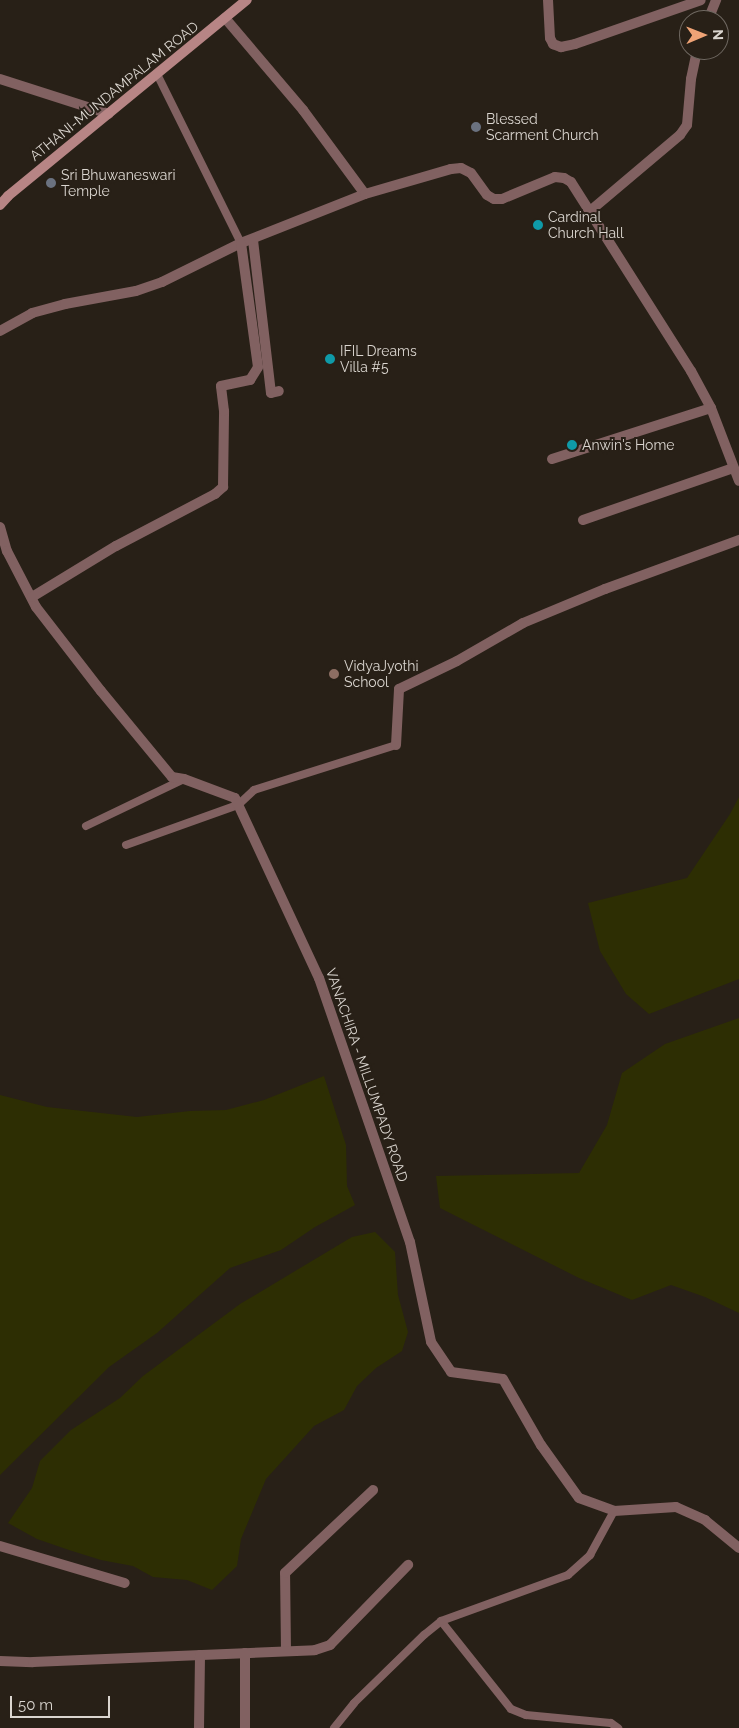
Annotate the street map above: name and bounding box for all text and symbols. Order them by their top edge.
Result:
north arrow [679,10,729,60]
street label: ATHANI-MUNDAMPALAM ROAD [26,18,202,164]
text: N [710,29,726,40]
place label: Blessed Scarment Church [486,111,599,144]
marker: Blessed Scarment Church [470,121,482,133]
place label: Sri Bhuwaneswari Temple [61,167,175,200]
marker: Sri Bhuwaneswari Temple [45,177,57,189]
place label: Cardinal Church Hall [548,209,624,242]
marker: Cardinal Church Hall [532,219,544,231]
place label: IFIL Dreams Villa #5 [340,343,417,376]
marker: IFIL Dreams Villa #5 [324,353,336,365]
place label: Anwin's Home [582,437,675,453]
marker: Anwin's Home [566,439,578,451]
place label: VidyaJyothi School [344,658,418,690]
marker: VidyaJyothi School [328,668,340,680]
street label: VANACHIRA - MILLUMPADY ROAD [322,965,412,1185]
scale bar [12,1686,112,1718]
text: 50 m [18,1696,53,1714]

